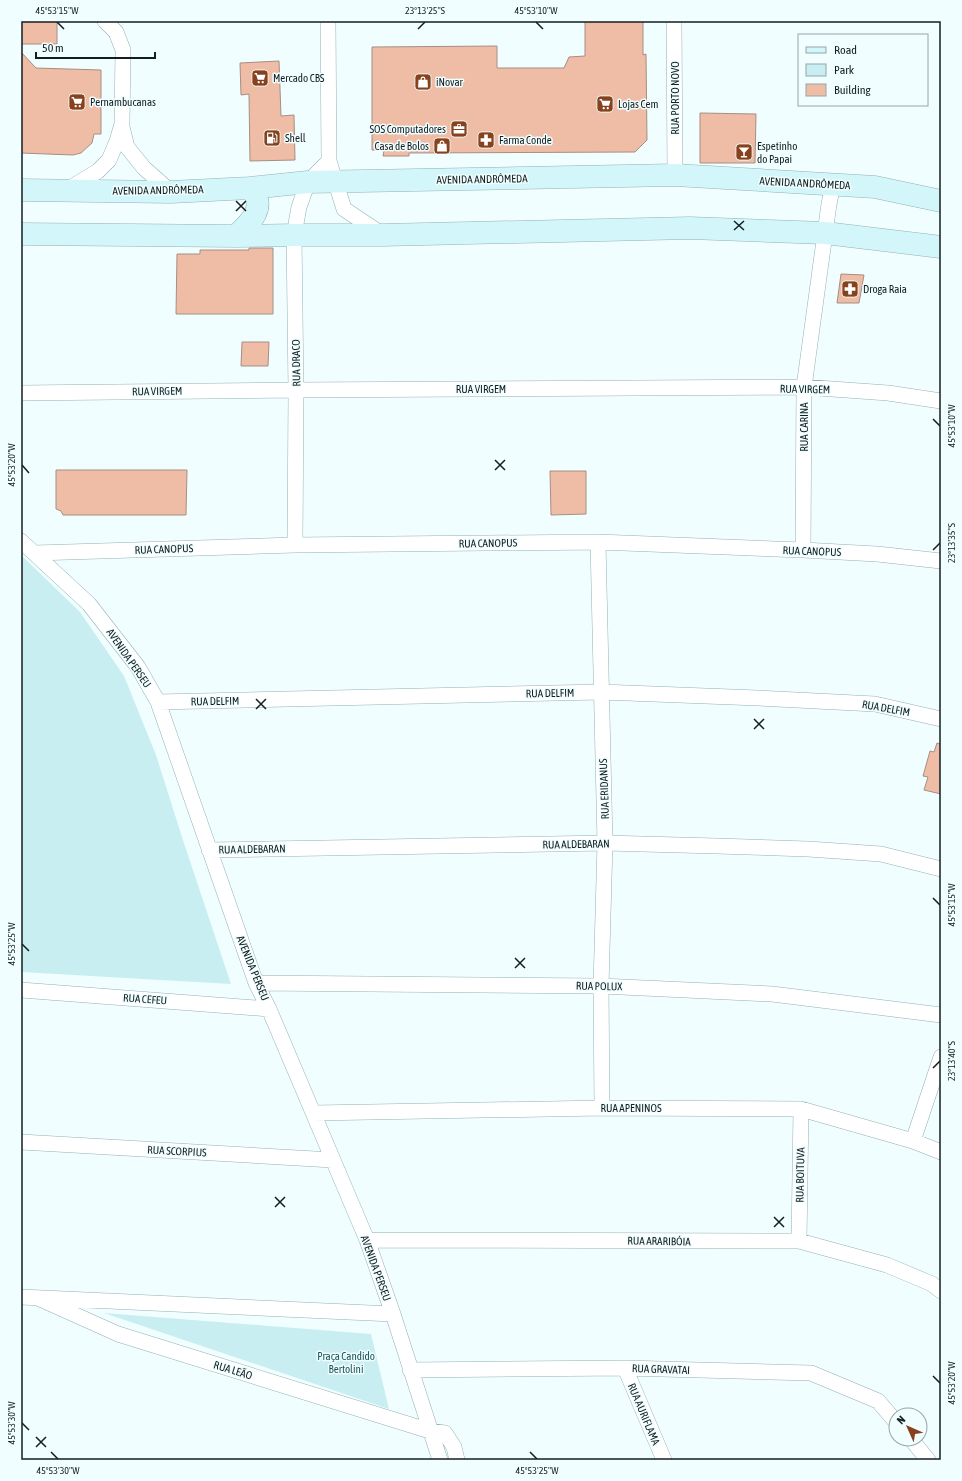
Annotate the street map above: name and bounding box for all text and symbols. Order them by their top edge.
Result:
text: 45°53'15"W [35,5,79,16]
text: 23°13'25"S [405,5,445,16]
text: 45°53'10"W [514,5,558,16]
scale bar [36,34,155,60]
legend [798,34,928,106]
text: 50 m [42,41,64,55]
text: Road [834,43,857,57]
street label: RUA PORTO NOVO [669,61,681,135]
text: Park [834,63,855,77]
supermarket icon: Mercado CBS [250,68,270,88]
place label: Mercado CBS [273,72,325,84]
shop icon: iNovar [413,72,433,92]
place label: iNovar [436,76,464,88]
text: Building [834,83,872,97]
supermarket icon: Pernambucanas [67,92,87,112]
supermarket icon: Lojas Cem [595,94,615,114]
place label: Pernambucanas [90,96,156,108]
place label: Lojas Cem [618,98,658,110]
office icon: SOS Computadores [449,119,469,139]
place label: SOS Computadores [369,123,446,135]
fuel station icon: Shell [262,128,282,148]
pharmacy icon: Farma Conde [476,130,496,150]
place label: Shell [285,132,306,144]
place label: Farma Conde [499,134,552,146]
shop icon: Casa de Bolos [432,136,452,156]
place label: Casa de Bolos [374,140,429,152]
place label: Espetinho do Papai [757,140,797,165]
bar icon: Espetinho do Papai [734,142,754,162]
street label: AVENIDA ANDRÔMEDA [436,172,528,186]
street label: AVENIDA ANDRÔMEDA [759,175,851,191]
street label: AVENIDA ANDRÔMEDA [112,183,204,197]
pharmacy icon: Droga Raia [840,279,860,299]
place label: Droga Raia [863,283,907,295]
street label: RUA DRACO [290,339,302,387]
street label: RUA VIRGEM [456,383,506,395]
street label: RUA VIRGEM [780,383,830,395]
street label: RUA VIRGEM [132,385,182,397]
street label: RUA CARINA [798,402,810,452]
text: 45°53'10"W [946,404,957,448]
text: 45°53'20"W [6,443,17,487]
text: 23°13'35"S [946,523,957,563]
street label: RUA CANOPUS [459,536,518,550]
street label: RUA CANOPUS [134,542,194,556]
street label: RUA CANOPUS [782,544,842,558]
street label: AVENIDA PERSEU [104,626,154,690]
street label: RUA DELFIM [526,687,574,699]
street label: RUA DELFIM [191,695,239,707]
street label: RUA DELFIM [861,698,911,718]
street label: RUA ERIDANUS [597,758,611,820]
street label: RUA ALDEBARAN [542,837,610,851]
street label: RUA ALDEBARAN [218,842,286,856]
text: 45°53'15"W [946,883,957,927]
text: 45°53'25"W [6,922,17,966]
street label: AVENIDA PERSEU [235,934,271,1002]
street label: RUA POLUX [576,980,622,992]
street label: RUA CEFEU [123,991,167,1007]
text: 23°13'40"S [946,1041,957,1081]
street label: RUA APENINOS [600,1102,662,1114]
street label: RUA SCORPIUS [147,1143,207,1159]
street label: RUA BOITUVA [794,1147,806,1203]
street label: AVENIDA PERSEU [359,1234,393,1302]
street label: RUA ARARIBÓIA [627,1234,691,1248]
park label: Praça Candido Bertolini [317,1350,375,1375]
street label: RUA LEÃO [212,1358,254,1382]
text: 45°53'20"W [946,1361,957,1405]
street label: RUA GRAVATAI [632,1362,690,1376]
street label: RUA AURIFLAMA [626,1381,663,1447]
text: 45°53'30"W [6,1401,17,1445]
north arrow [888,1407,928,1447]
text: N [894,1413,907,1426]
text: 45°53'30"W [36,1465,80,1476]
text: 45°53'25"W [515,1465,559,1476]

